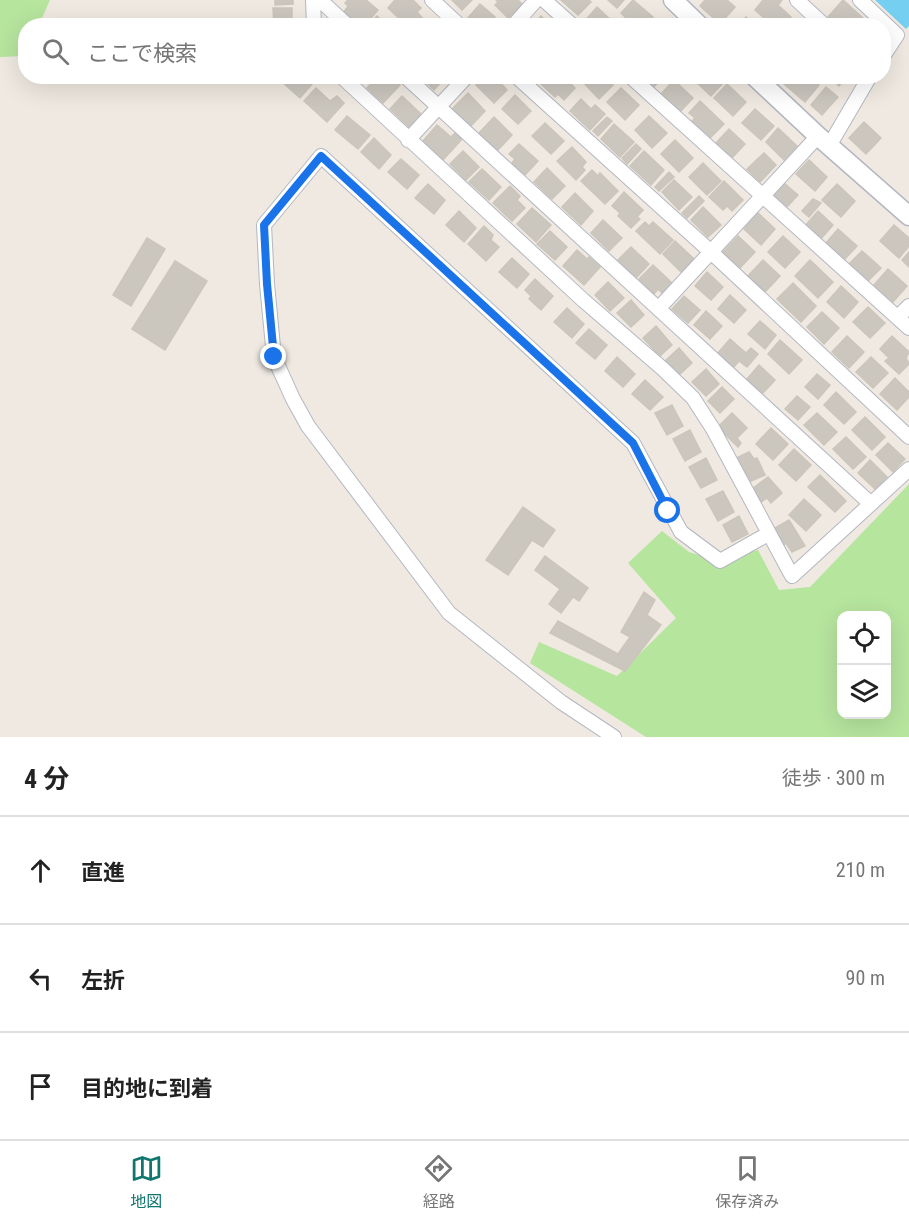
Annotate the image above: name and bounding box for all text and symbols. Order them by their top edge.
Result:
search box [18,18,891,84]
icon: search [39,35,72,68]
text: ここで検索 [87,41,197,66]
route end [260,343,286,369]
route start [654,497,680,523]
map controls [837,611,891,719]
button: locate [837,611,891,665]
button: layers [837,665,891,719]
text: 4 分 [24,764,69,794]
text: 徒歩 · 300 m [782,766,885,790]
icon: ahead [24,854,57,887]
text: 210 m [836,858,885,882]
text: 直進 [81,860,125,885]
icon: left [24,962,57,995]
text: 90 m [846,966,885,990]
text: 左折 [81,968,125,993]
icon: arrive [24,1070,57,1103]
text: 目的地に到着 [81,1076,213,1101]
tab: 地図 [130,1152,163,1212]
tab: 経路 [422,1152,455,1212]
tab: 保存済み [715,1152,779,1212]

